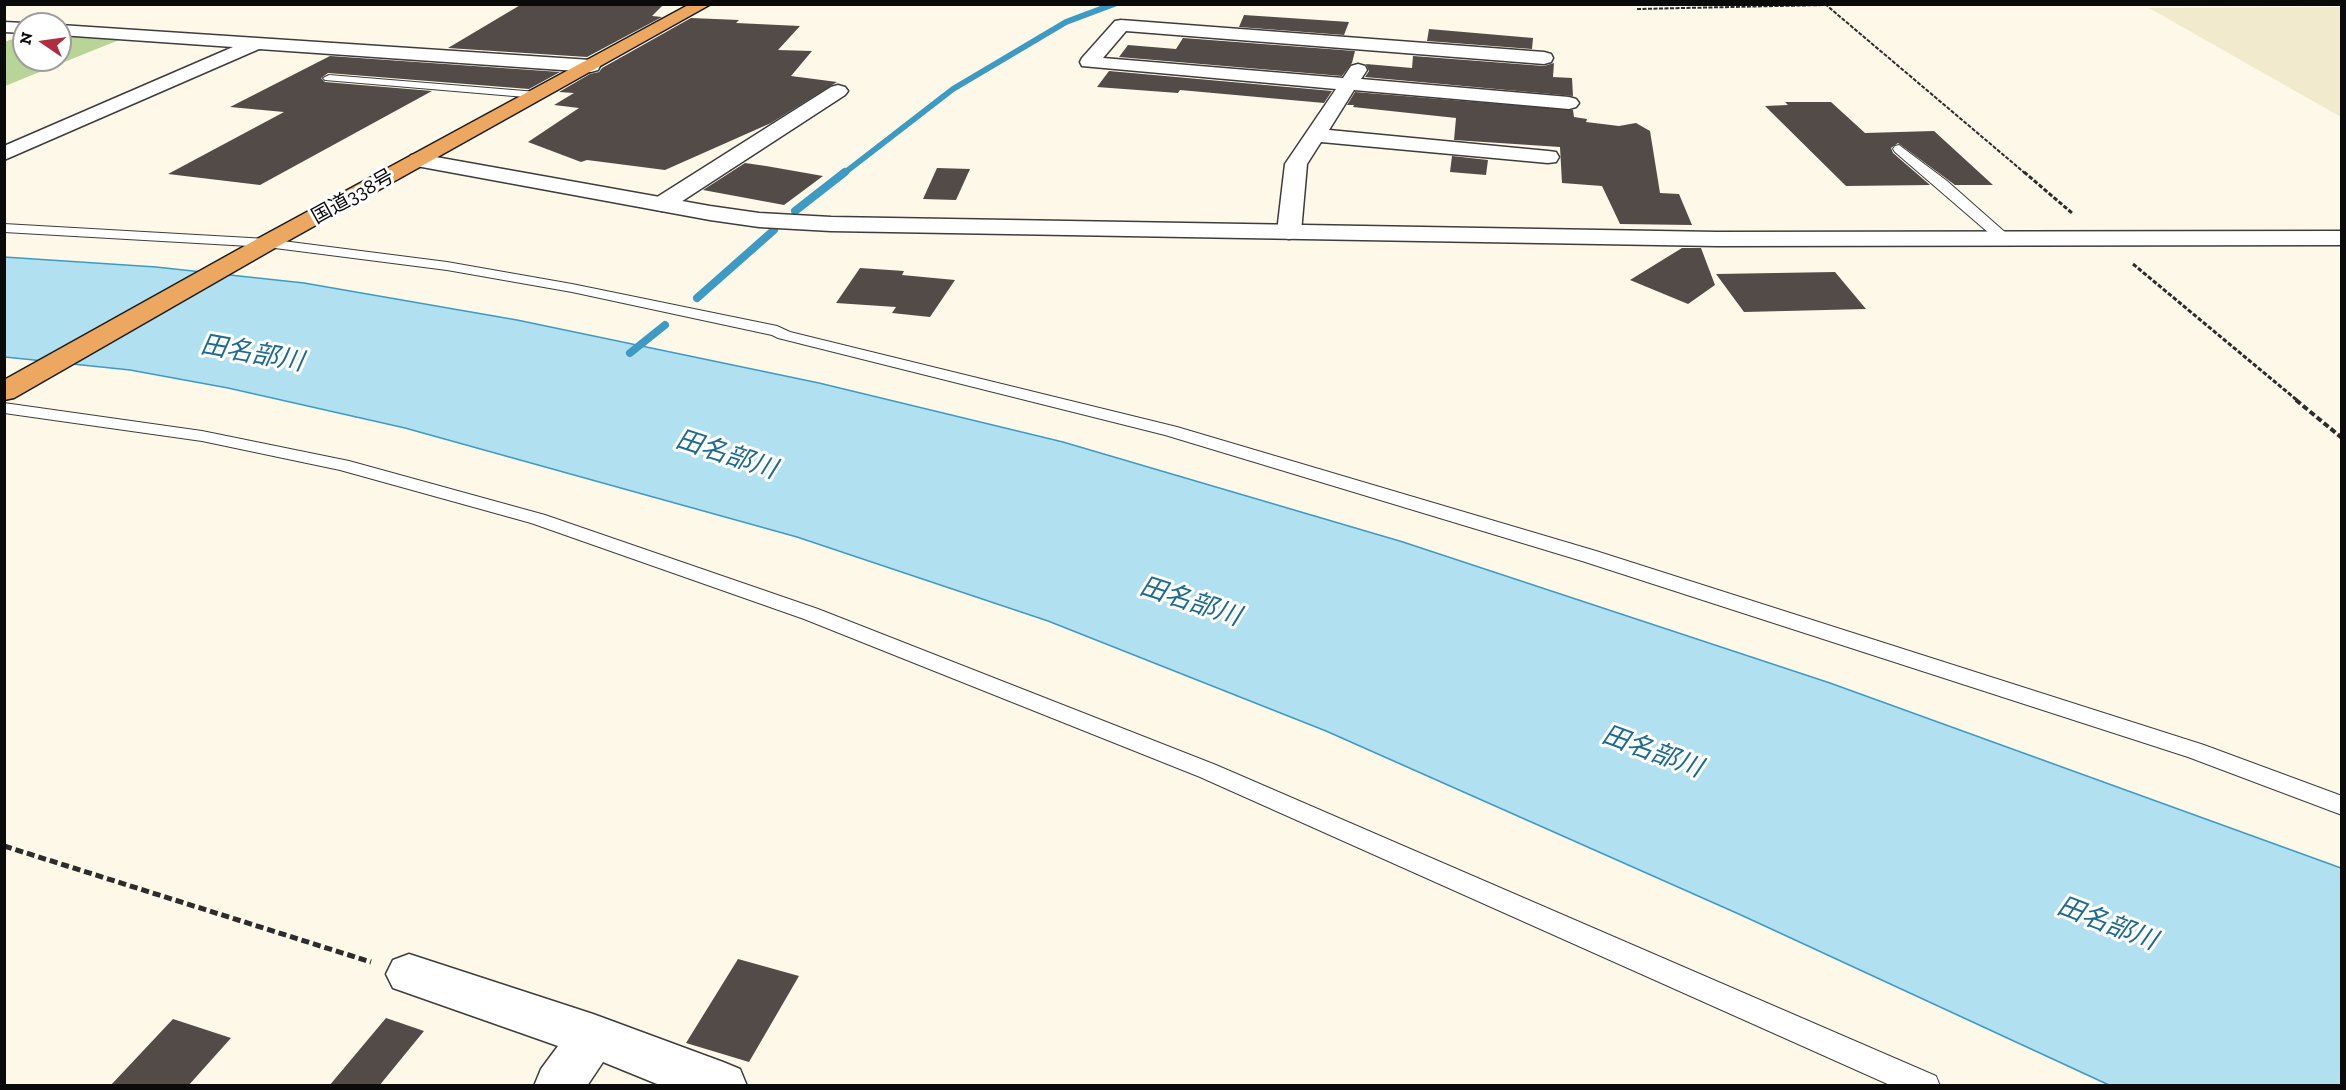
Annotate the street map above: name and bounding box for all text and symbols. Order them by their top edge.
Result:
north arrow [12,12,72,72]
text: N [15,30,37,46]
street label: 国道338号 [308,165,398,229]
water label: 田名部川 [198,330,306,378]
water label: 田名部川 [672,424,780,486]
water label: 田名部川 [1136,571,1244,633]
water label: 田名部川 [1598,720,1706,784]
water label: 田名部川 [2053,891,2161,957]

